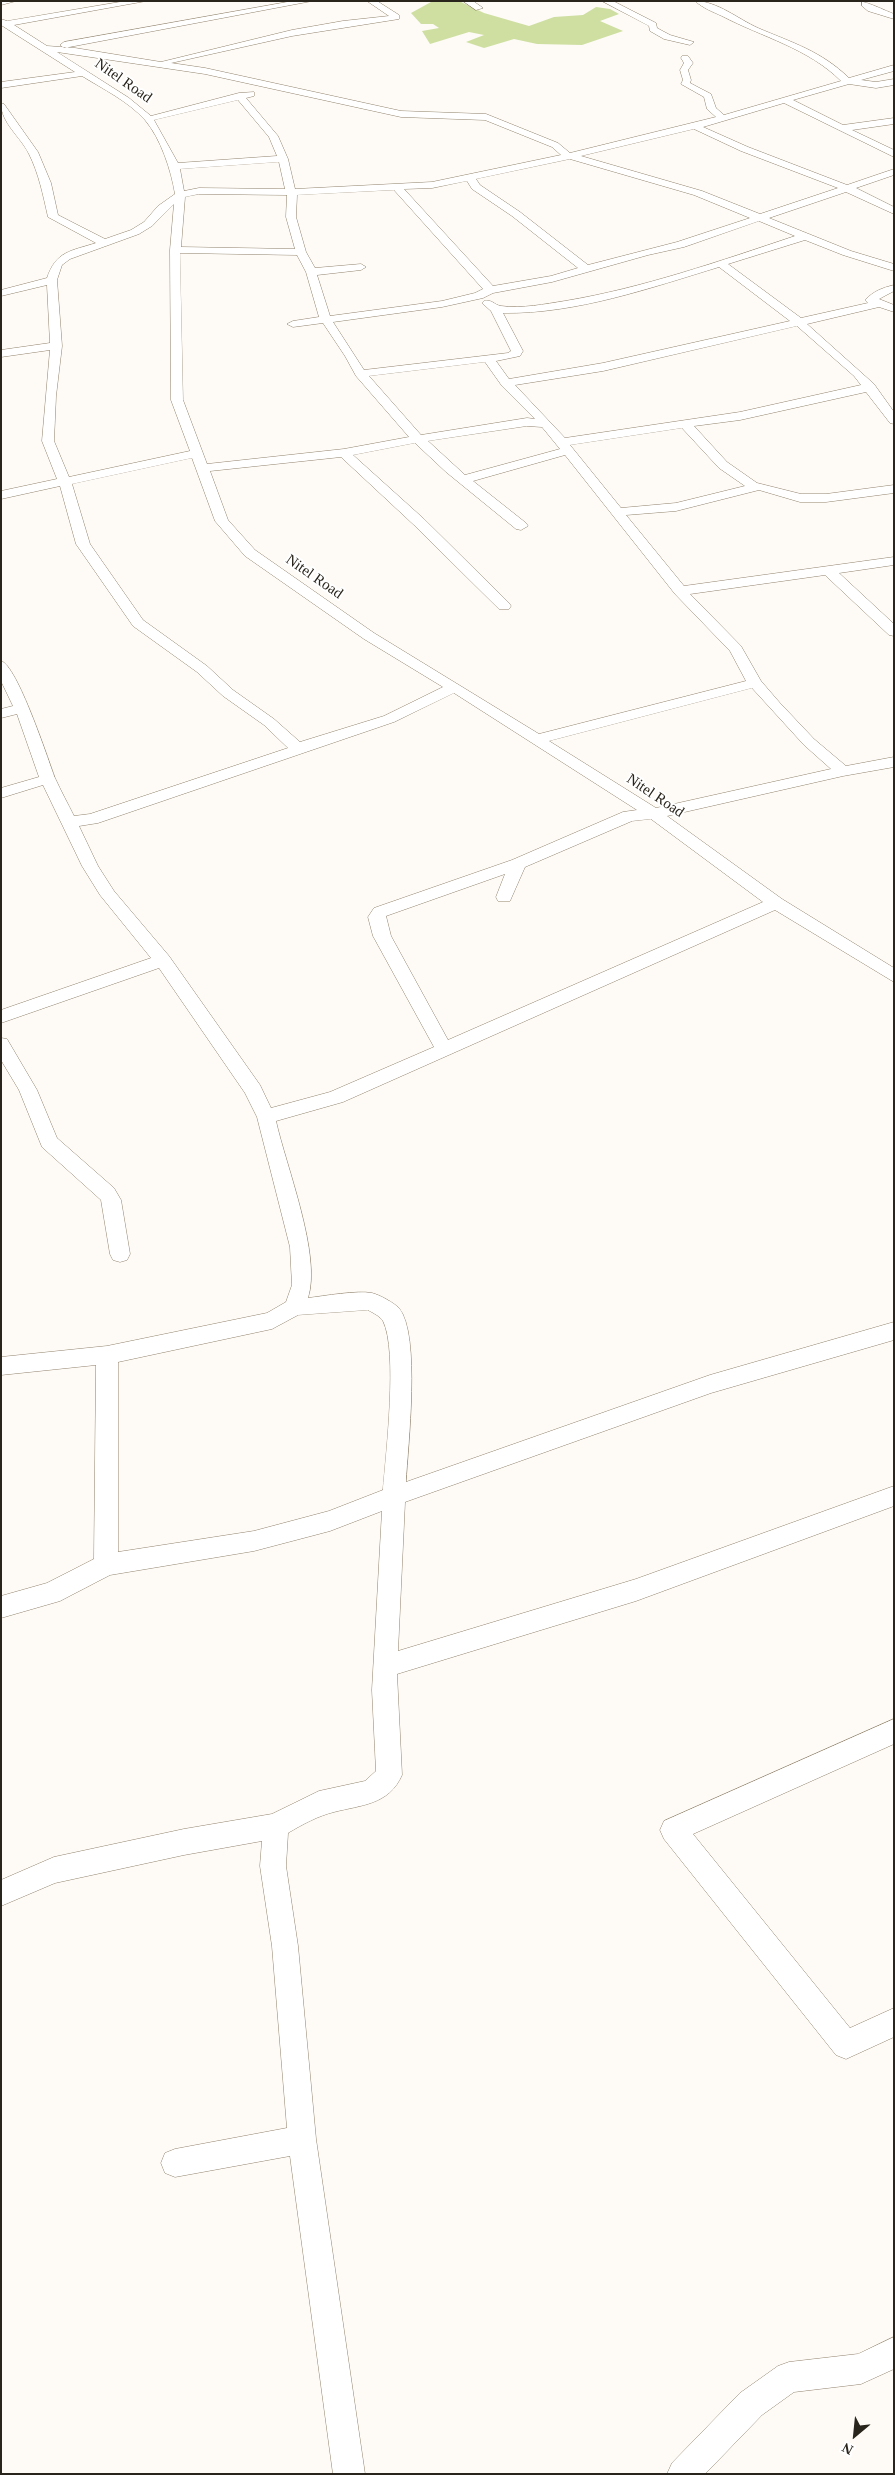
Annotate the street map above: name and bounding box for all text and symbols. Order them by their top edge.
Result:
street label: Nitel Road [91,55,155,107]
street label: Nitel Road [282,551,346,603]
street label: Nitel Road [623,770,687,822]
north arrow [830,2410,880,2460]
text: N [840,2440,856,2458]

